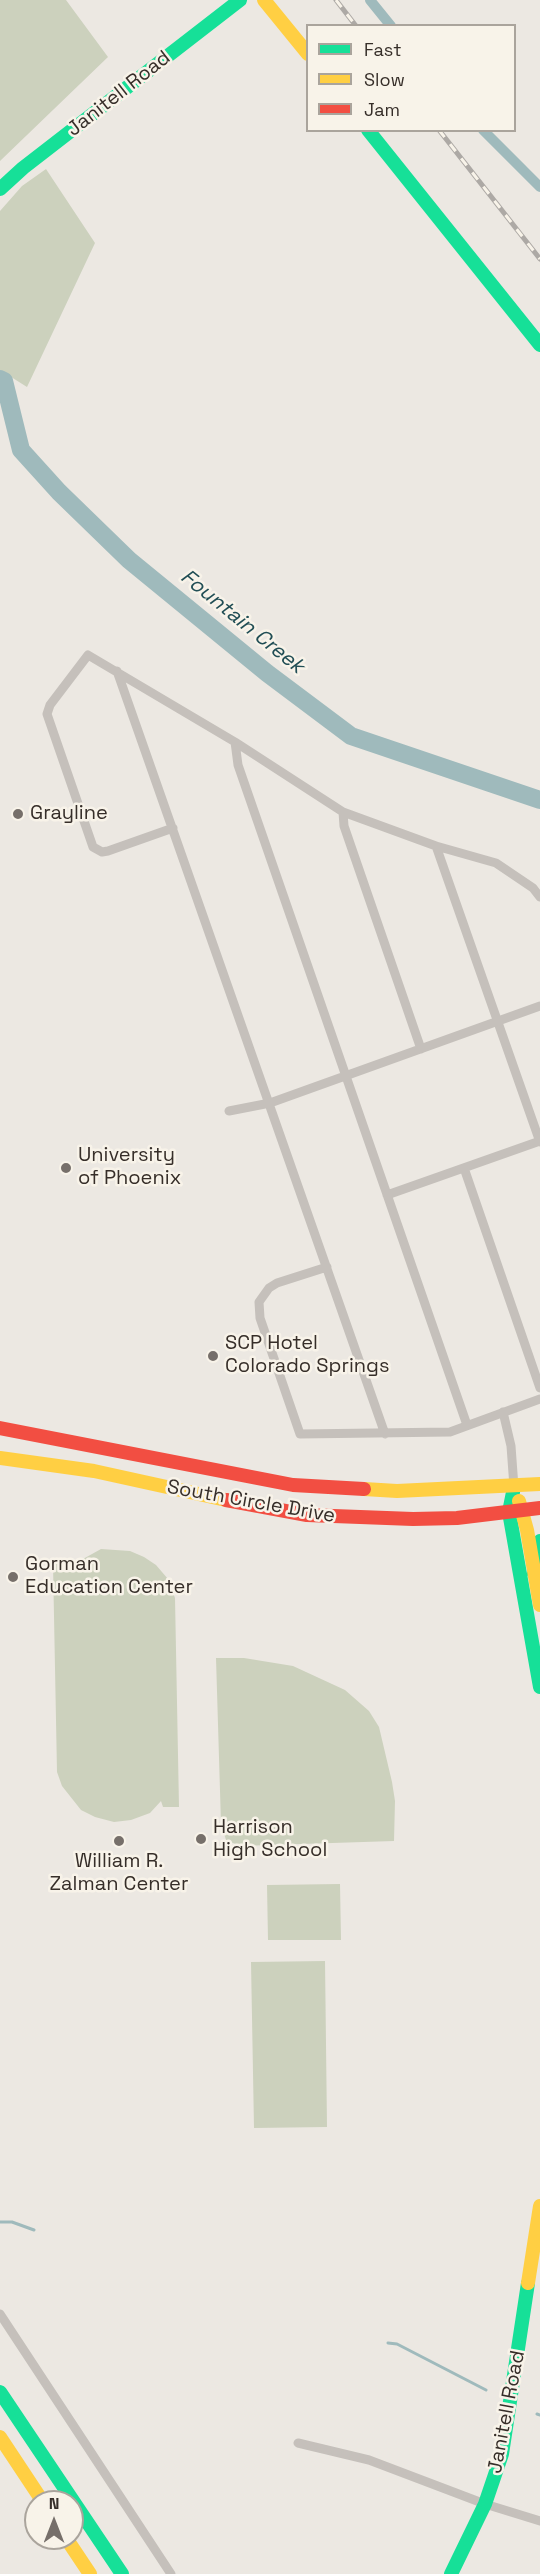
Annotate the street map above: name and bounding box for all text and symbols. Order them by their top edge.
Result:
legend [306,24,516,132]
text: Fast [364,38,401,61]
street label: Janitell Road [62,46,176,142]
text: Slow [364,68,405,91]
text: Jam [364,98,400,121]
water label: Fountain Creek [175,564,309,680]
place label: Grayline [30,802,108,826]
marker: Grayline [11,807,25,821]
place label: University of Phoenix [78,1144,181,1191]
marker: University of Phoenix [59,1161,73,1175]
place label: SCP Hotel Colorado Springs [225,1332,389,1379]
marker: SCP Hotel Colorado Springs [206,1349,220,1363]
street label: South Circle Drive [165,1475,337,1529]
place label: Gorman Education Center [25,1553,193,1600]
marker: Gorman Education Center [6,1570,20,1584]
place label: Harrison High School [213,1816,327,1863]
marker: Harrison High School [194,1832,208,1846]
marker: William R. Zalman Center [112,1834,126,1848]
place label: William R. Zalman Center [50,1850,188,1897]
street label: Janitell Road [483,2348,531,2476]
north arrow [24,2490,84,2550]
text: N [49,2493,59,2514]

